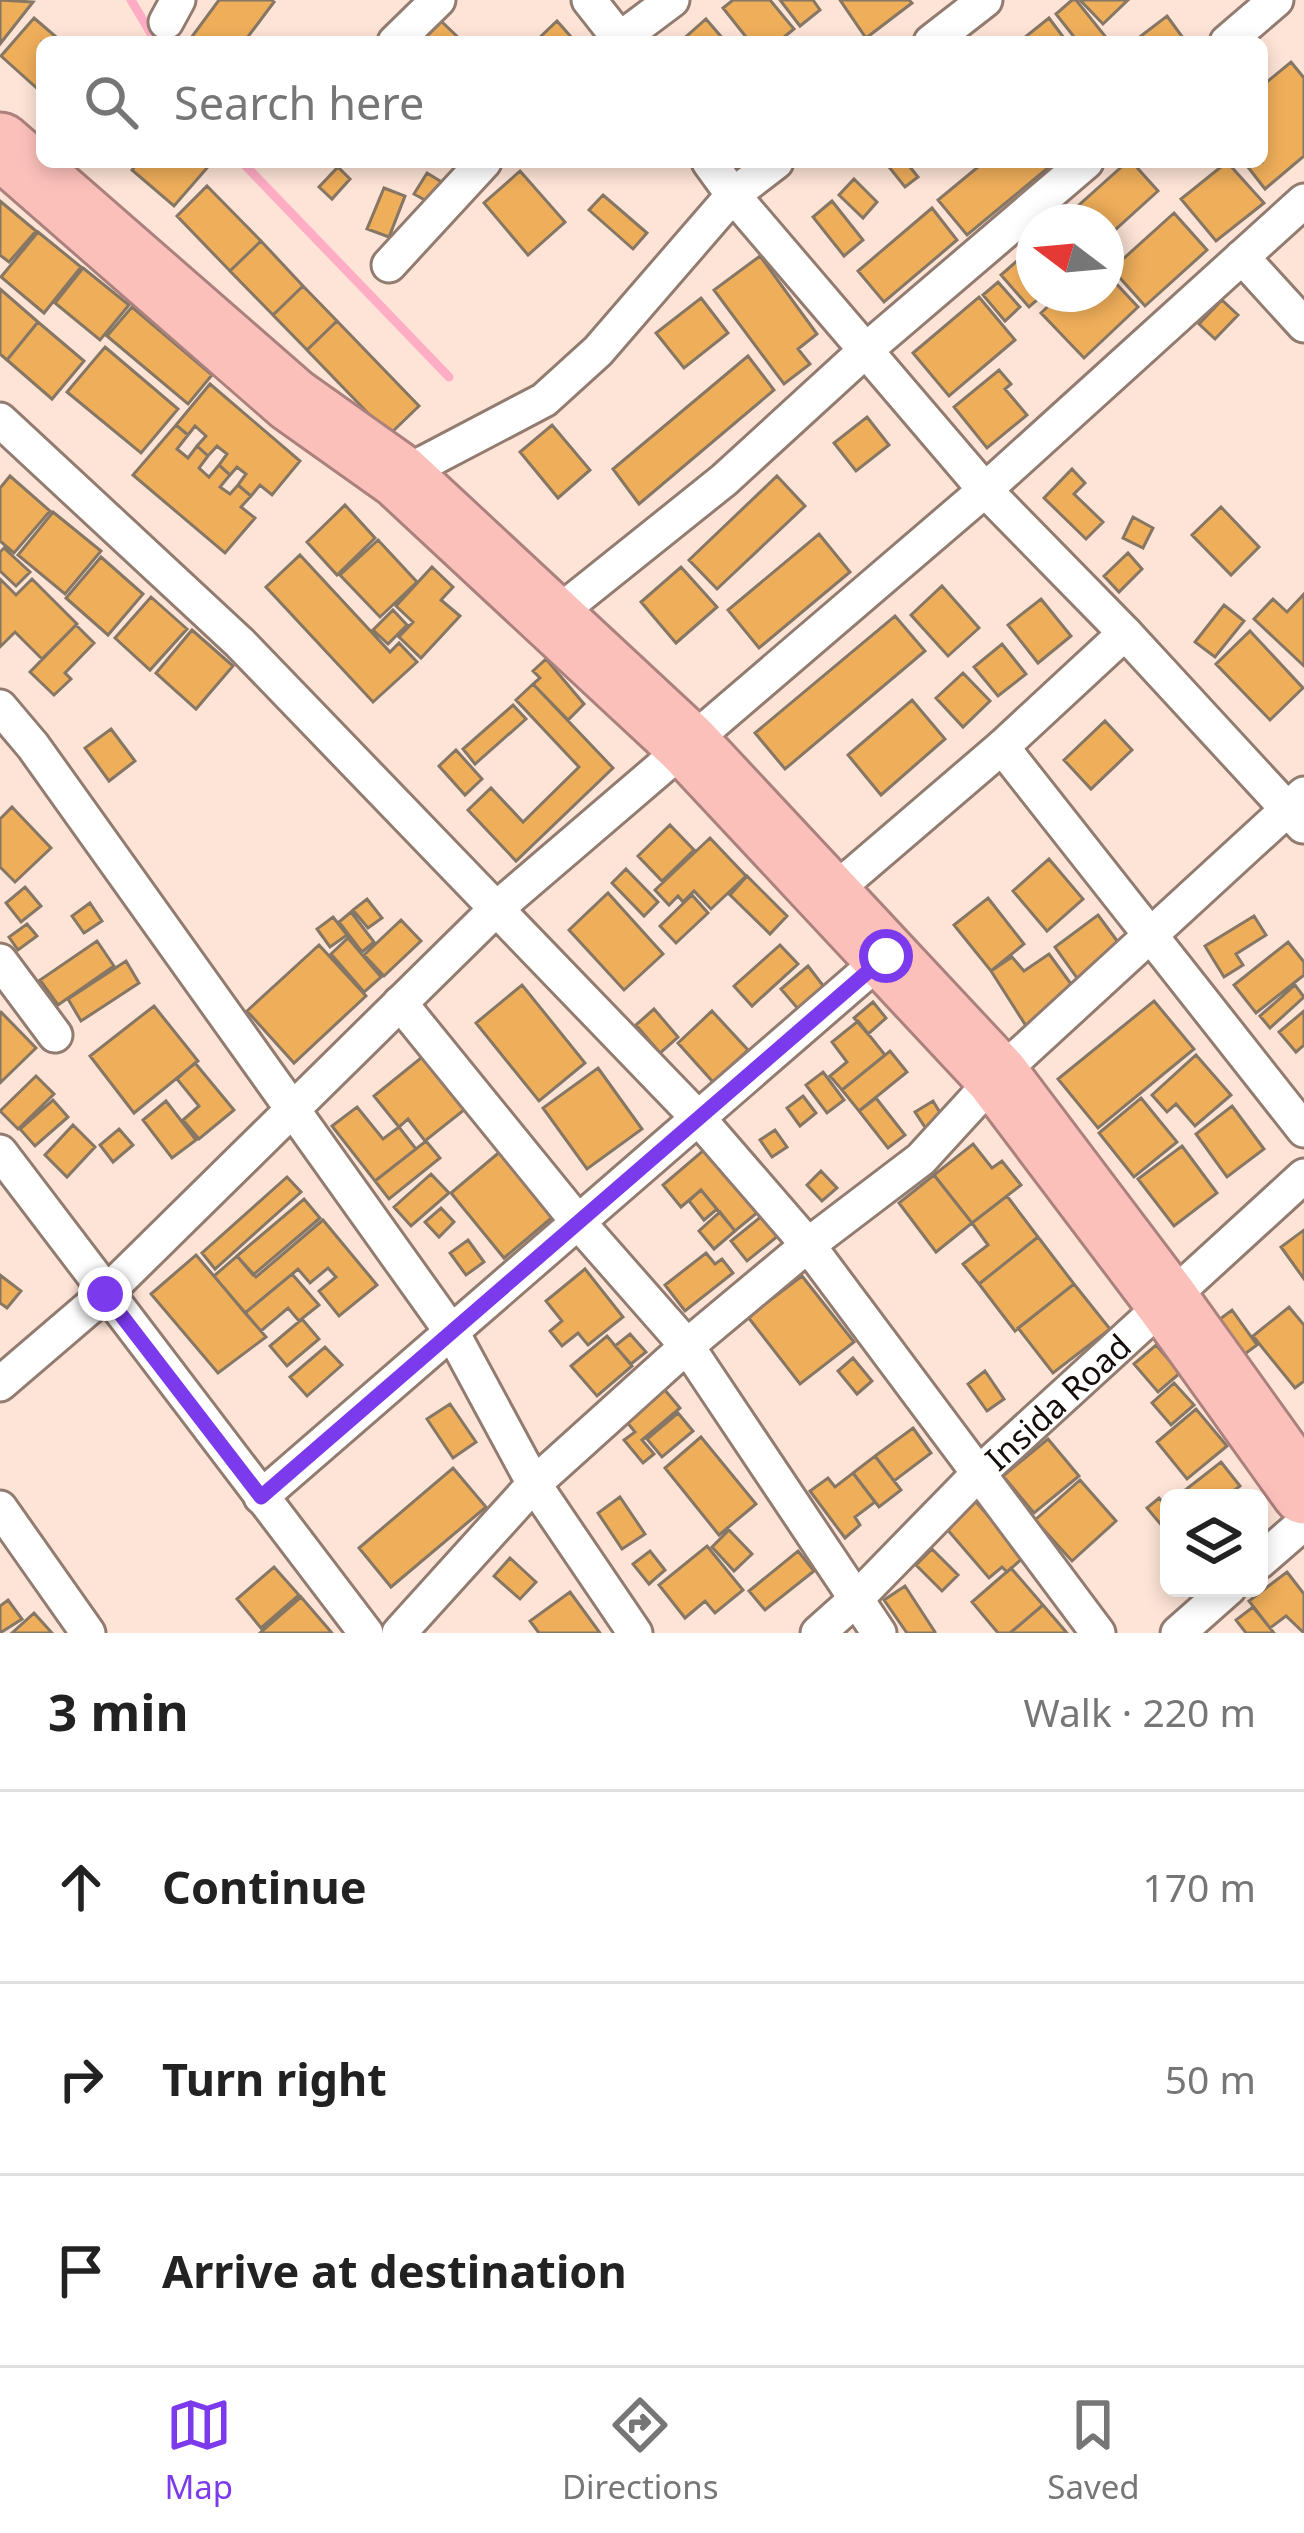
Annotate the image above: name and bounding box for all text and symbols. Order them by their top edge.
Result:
search box [36,36,1268,168]
icon: search [78,69,144,135]
text: Search here [174,72,424,133]
north arrow [1016,204,1124,312]
route start [859,929,913,983]
route end [78,1267,132,1321]
street label: Insida Road [975,1323,1140,1480]
map controls [1160,1489,1268,1597]
button: layers [1160,1489,1268,1597]
text: 3 min [48,1676,189,1746]
text: Walk · 220 m [1023,1685,1256,1738]
icon: ahead [48,1854,114,1920]
text: Continue [162,1856,367,1917]
text: 170 m [1142,1860,1256,1913]
icon: right [48,2046,114,2112]
text: Turn right [162,2048,387,2109]
text: 50 m [1165,2052,1256,2105]
icon: arrive [48,2238,114,2304]
text: Arrive at destination [162,2240,627,2301]
tab: Map [164,2392,233,2509]
tab: Directions [562,2392,719,2509]
tab: Saved [1047,2392,1140,2509]

